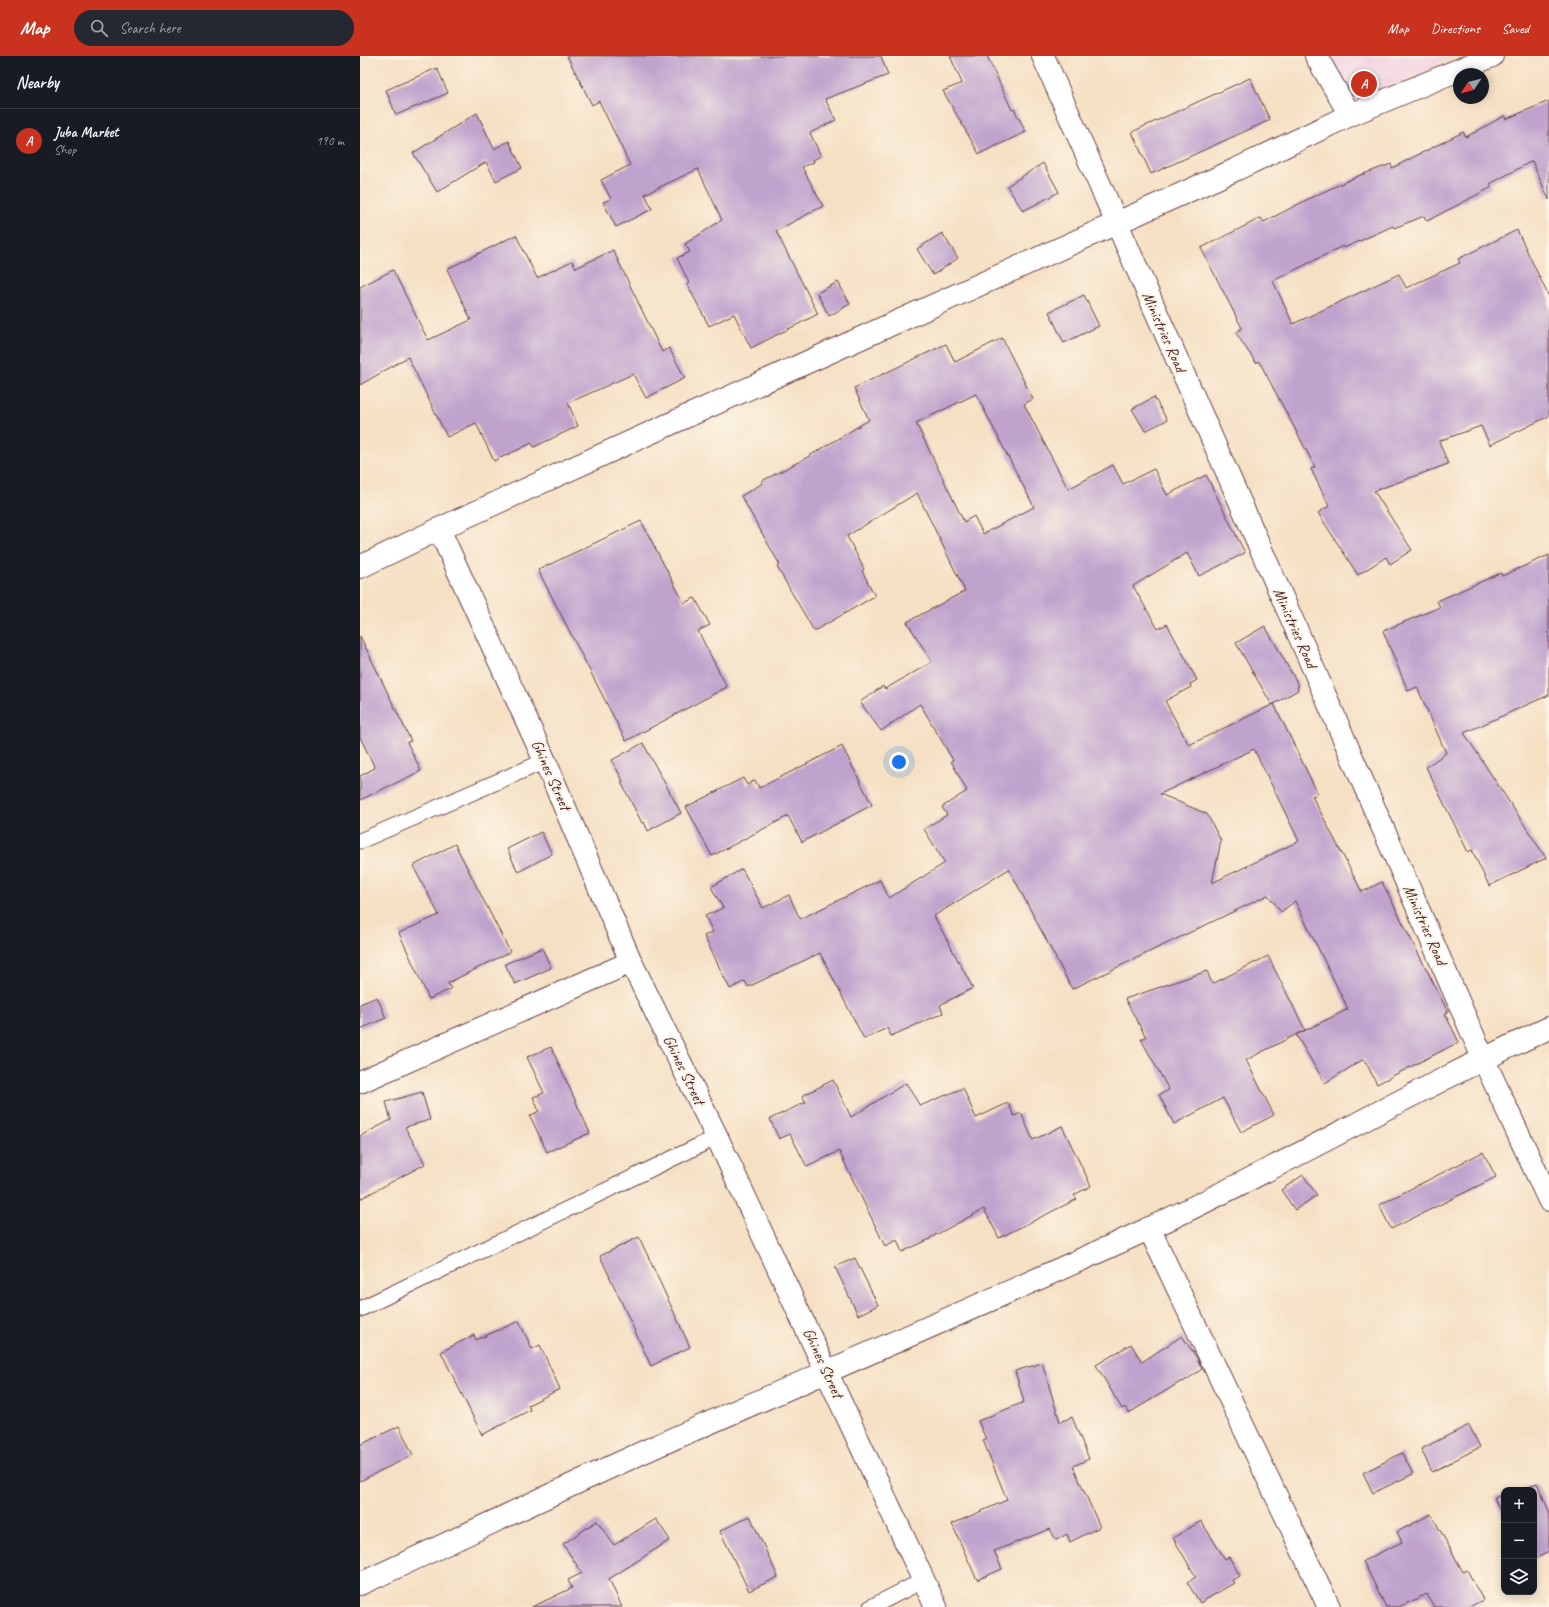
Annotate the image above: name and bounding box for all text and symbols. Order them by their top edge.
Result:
search box [74,10,354,46]
text: Map [20,16,50,40]
icon: search [88,17,110,39]
text: Search here [120,19,181,38]
text: Map [1388,20,1409,37]
text: Directions [1431,20,1480,37]
text: Saved [1502,20,1529,37]
north arrow [1453,68,1489,104]
pin: A [1351,69,1377,99]
text: Nearby [16,72,59,93]
text: Juba Market [54,123,118,142]
text: A [26,133,32,149]
text: 190 m [316,133,344,149]
text: Shop [54,142,76,158]
street label: Ministries Road [1137,289,1192,378]
street label: Ministries Road [1268,585,1323,674]
street label: Ghines Street [527,737,576,816]
your location [889,752,909,772]
street label: Ministries Road [1398,882,1453,971]
street label: Ghines Street [659,1032,711,1110]
street label: Ghines Street [798,1325,849,1404]
map controls [1501,1487,1537,1595]
button: + [1501,1487,1537,1523]
button: − [1501,1523,1537,1559]
button: layers [1501,1559,1537,1595]

